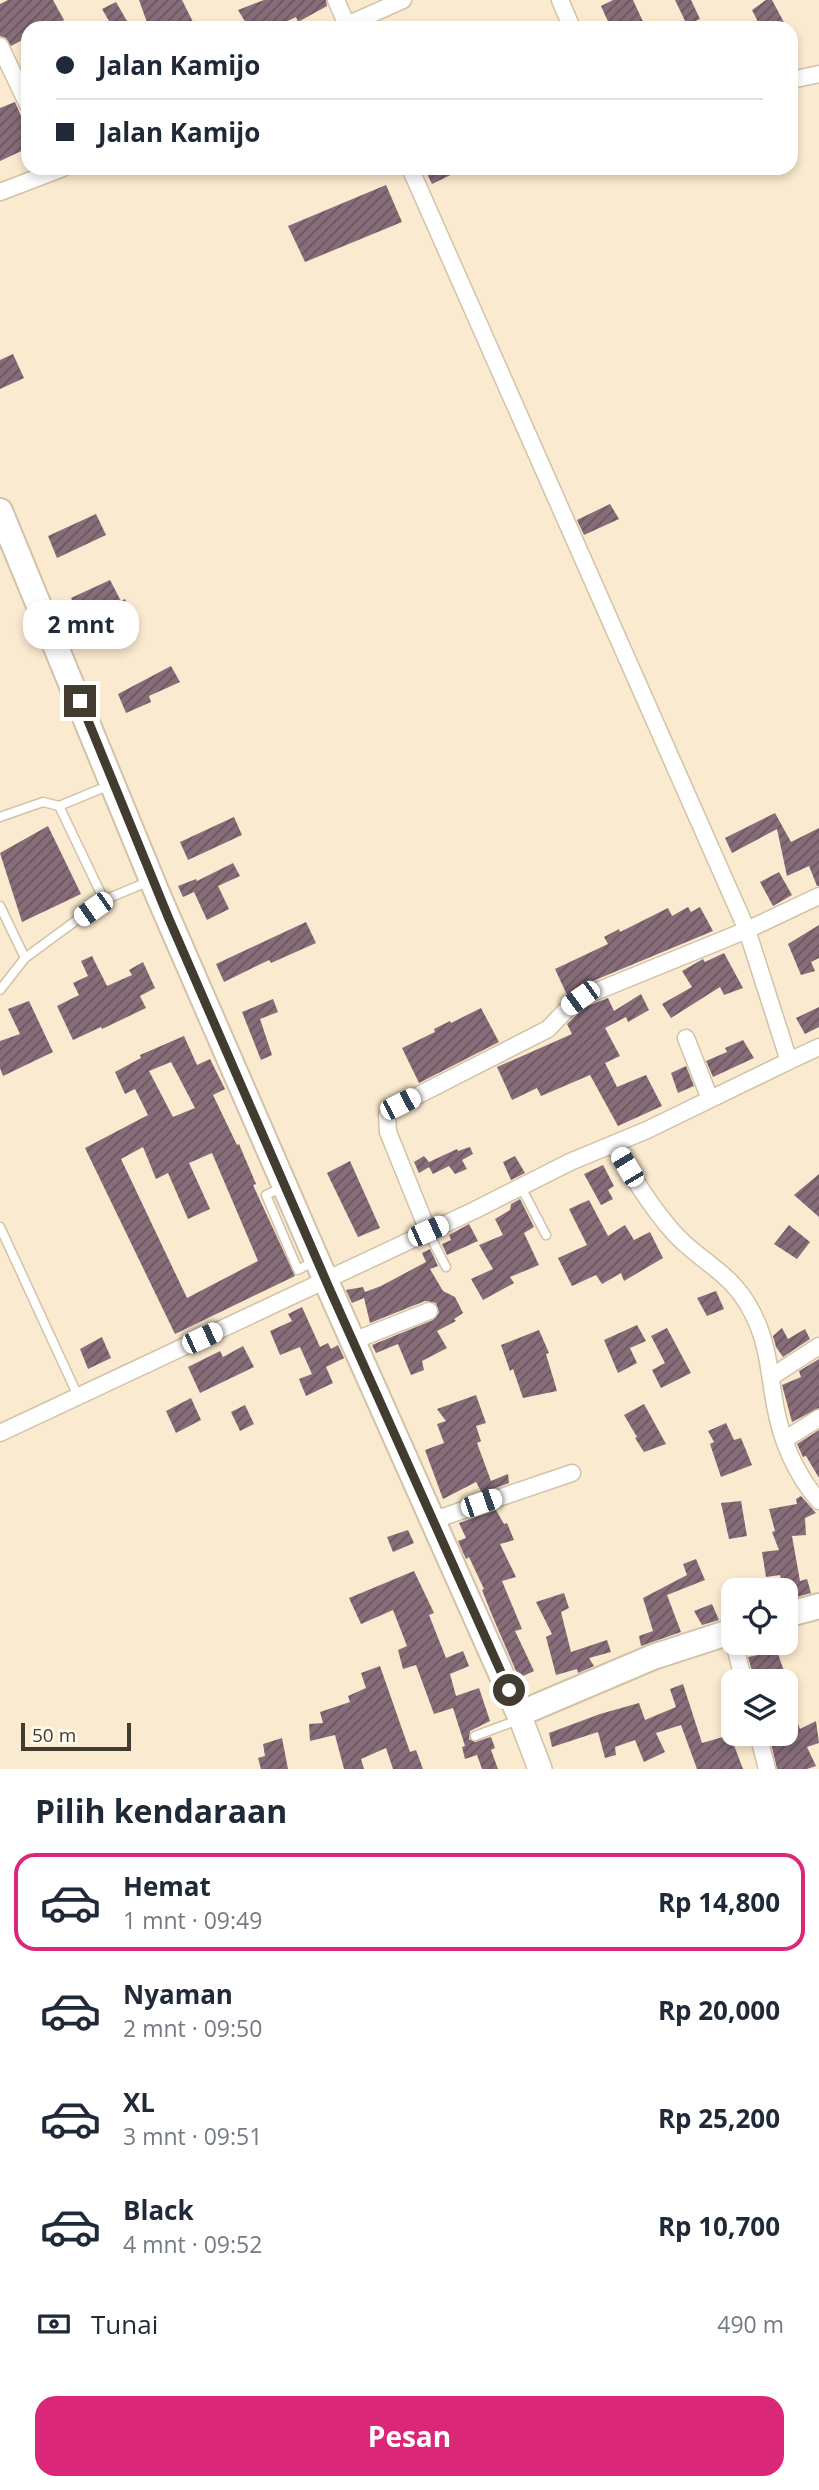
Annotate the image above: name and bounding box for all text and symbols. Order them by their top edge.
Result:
text: Jalan Kamijo [98,47,260,83]
text: Jalan Kamijo [98,114,260,150]
callout: 2 mnt [22,600,138,648]
text: 2 mnt [48,608,114,640]
route end [64,685,96,717]
car [70,888,117,930]
car [557,977,604,1019]
car [377,1085,424,1123]
car [608,1144,647,1190]
car [405,1213,452,1249]
car [179,1320,226,1356]
car [458,1486,505,1520]
map controls [721,1578,798,1746]
button: locate [721,1578,798,1655]
button: layers [721,1669,798,1746]
route start [493,1674,525,1706]
scale bar [21,1720,131,1752]
text: 50 m [32,1722,76,1748]
text: Pilih kendaraan [35,1789,287,1832]
text: Hemat [123,1868,211,1904]
icon: car [39,1871,102,1934]
text: Rp 14,800 [658,1884,780,1920]
text: 1 mnt · 09:49 [123,1904,262,1936]
text: Nyaman [123,1976,233,2012]
icon: car [39,1979,102,2042]
text: Rp 20,000 [658,1992,780,2028]
text: 2 mnt · 09:50 [123,2012,262,2044]
text: XL [123,2084,155,2120]
icon: car [39,2087,102,2150]
text: Rp 25,200 [658,2100,780,2136]
text: 3 mnt · 09:51 [123,2120,262,2152]
text: Black [123,2192,194,2228]
icon: car [39,2195,102,2258]
text: Rp 10,700 [658,2208,780,2244]
text: 4 mnt · 09:52 [123,2228,262,2260]
icon: cash [35,2305,73,2343]
text: Tunai [91,2306,158,2342]
text: 490 m [717,2308,784,2340]
button: Pesan [35,2396,784,2476]

